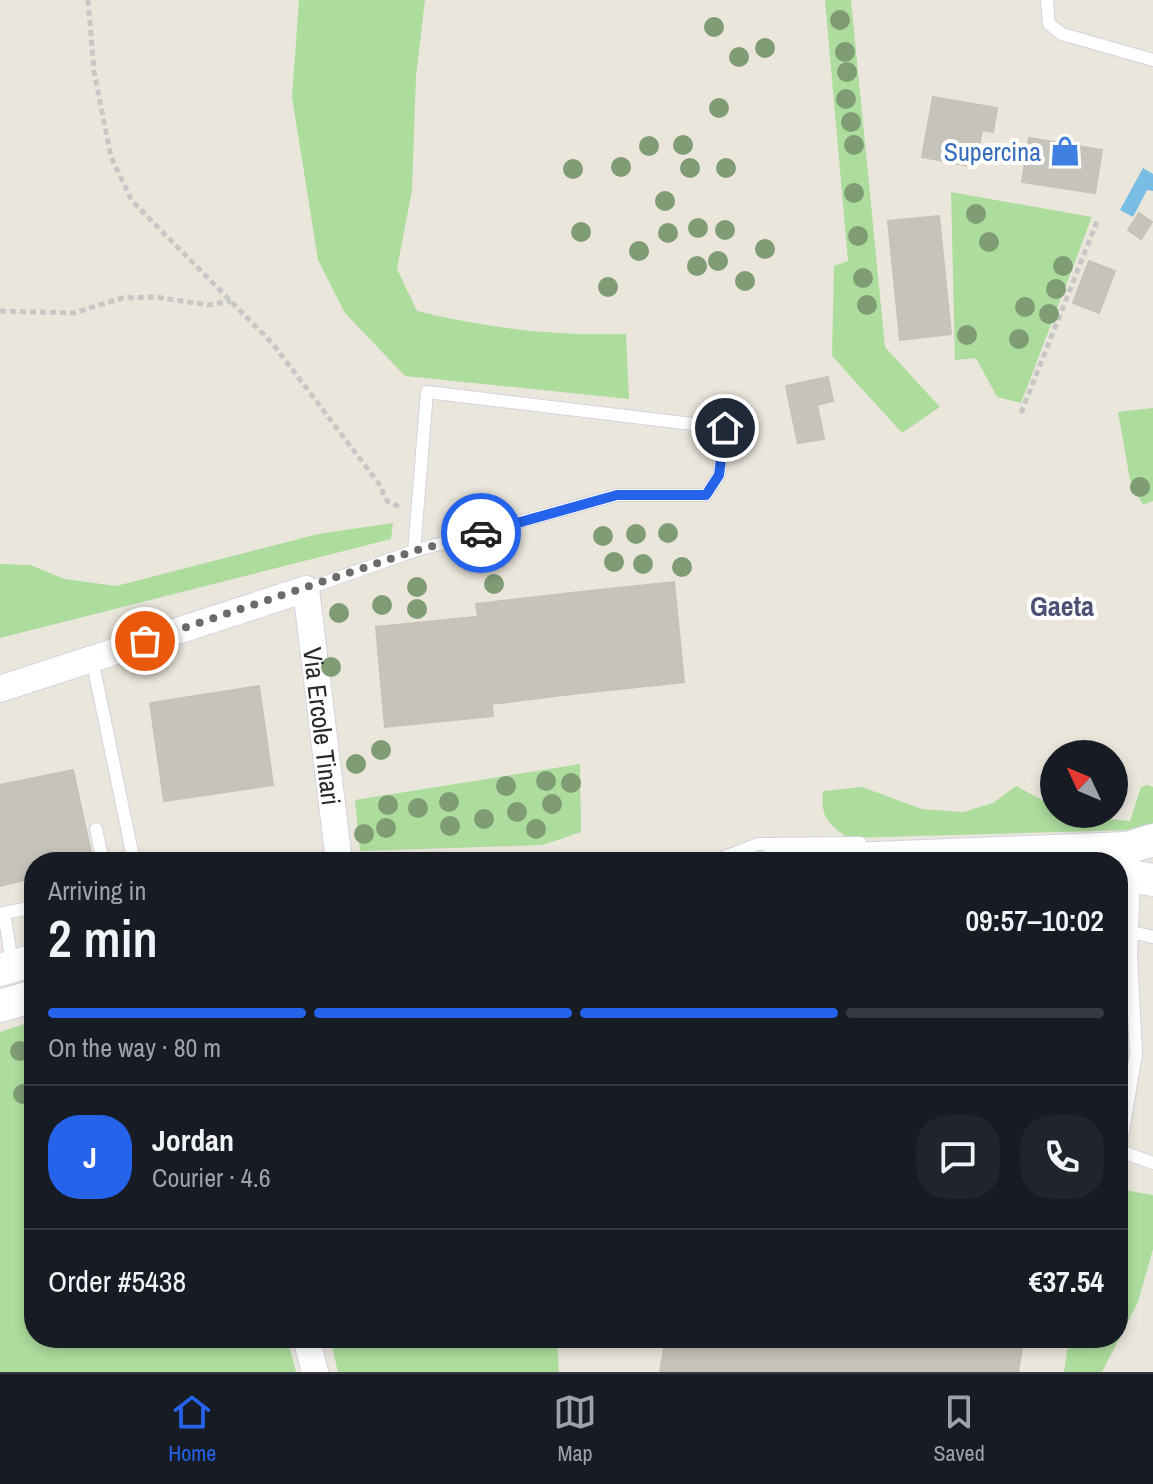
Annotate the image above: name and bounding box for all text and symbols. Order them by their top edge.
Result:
place label: Supercina [944,134,1041,169]
shop icon: Supercina [1048,134,1082,168]
pin [691,394,759,462]
icon: home [703,406,747,450]
courier [441,493,521,573]
icon: car [459,511,503,555]
district label: Gaeta [1030,587,1094,625]
pin [111,607,179,675]
icon: bag [123,619,167,663]
street label: Via Ercole Tinari [296,645,349,807]
north arrow [1040,740,1128,828]
map controls [1040,740,1128,828]
text: Arriving in [48,873,146,908]
text: 09:57–10:02 [965,900,1104,940]
text: 2 min [48,903,158,973]
text: On the way · 80 m [48,1030,221,1065]
button: chat [916,1115,1000,1199]
button: phone [1020,1115,1104,1199]
text: Jordan [152,1120,234,1160]
text: J [83,1137,97,1177]
text: Courier · 4.6 [152,1160,271,1195]
text: Order #5438 [48,1261,186,1301]
text: €37.54 [1029,1261,1104,1301]
tab: Home [168,1390,216,1468]
tab: Map [553,1390,597,1468]
tab: Saved [934,1390,985,1468]

